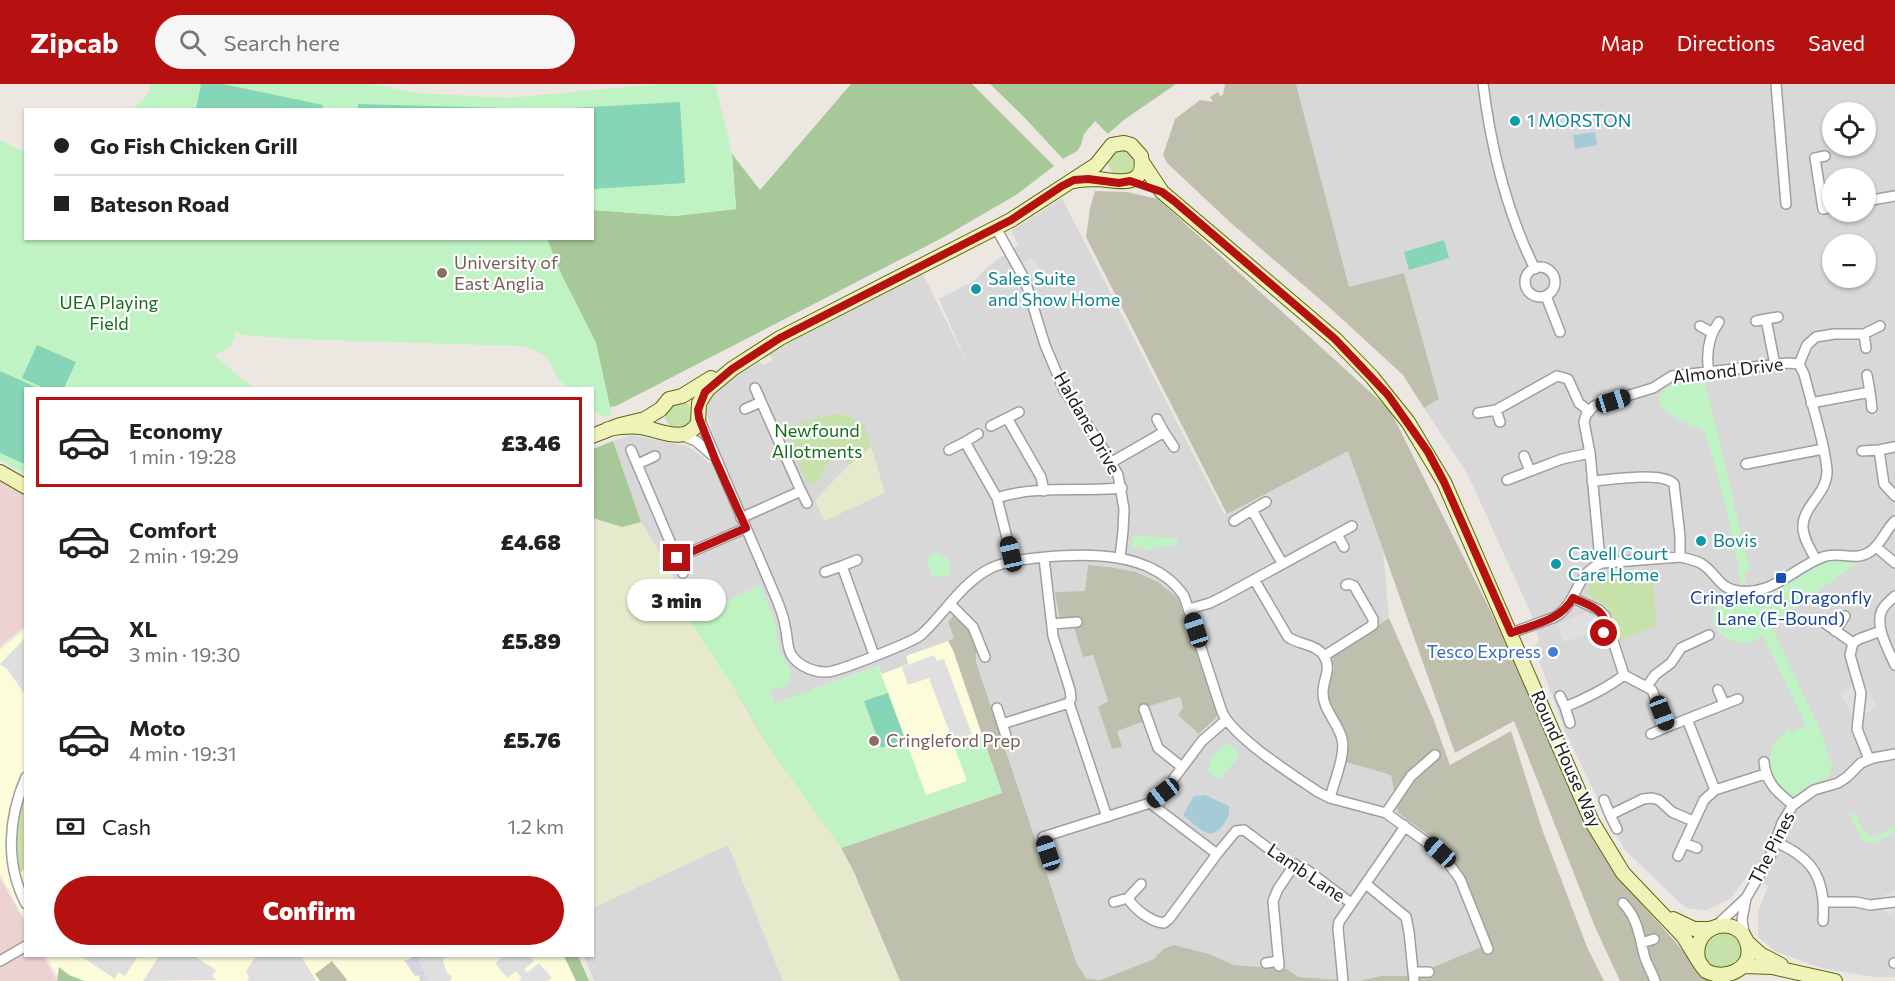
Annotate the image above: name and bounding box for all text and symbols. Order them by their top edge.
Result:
search box [155,15,575,69]
text: Zipcab [30,25,119,59]
icon: search [176,26,209,59]
text: Search here [224,29,340,56]
text: Map [1601,30,1644,55]
text: Directions [1677,30,1775,55]
text: Saved [1808,30,1865,55]
map controls [1822,102,1876,288]
button: locate [1822,102,1876,156]
place label: 1 MORSTON [1527,109,1631,131]
marker: 1 MORSTON [1508,114,1522,128]
text: Go Fish Chicken Grill [90,132,298,159]
button: + [1822,168,1876,222]
text: Bateson Road [90,190,229,217]
button: − [1822,234,1876,288]
place label: University of East Anglia [454,251,559,294]
marker: University of East Anglia [435,266,449,280]
place label: Sales Suite and Show Home [988,267,1120,310]
marker: Sales Suite and Show Home [969,282,983,296]
park label: UEA Playing Field [60,291,159,334]
street label: Almond Drive [1671,352,1784,388]
street label: Haldane Drive [1050,368,1126,477]
car [1593,387,1633,415]
icon: car [57,415,111,469]
text: Economy [129,417,223,444]
park label: Newfound Allotments [772,419,862,462]
text: £3.46 [501,429,561,456]
text: 1 min · 19:28 [129,444,236,468]
icon: car [57,514,111,568]
text: Comfort [129,516,217,543]
text: £4.68 [500,528,561,555]
place label: Bovis [1713,529,1757,551]
car [998,534,1024,574]
marker: Bovis [1694,534,1708,548]
place label: Cavell Court Care Home [1568,542,1668,585]
text: 2 min · 19:29 [129,543,239,567]
route end [663,544,690,571]
marker: Cavell Court Care Home [1549,557,1563,571]
marker: Cringleford, Dragonfly Lane (E-Bound) [1774,571,1788,585]
callout: 3 min [628,579,726,621]
place label: Cringleford, Dragonfly Lane (E-Bound) [1690,586,1872,629]
text: 3 min [651,588,702,612]
car [1182,610,1210,650]
icon: car [57,613,111,667]
text: XL [129,615,157,642]
route start [1590,619,1617,646]
text: £5.89 [501,627,561,654]
place label: Tesco Express [1426,640,1541,662]
text: 3 min · 19:30 [129,642,241,666]
marker: Tesco Express [1546,645,1560,659]
street label: Round House Way [1527,687,1607,831]
car [1647,693,1677,733]
icon: car [57,712,111,766]
text: Moto [129,714,185,741]
text: £5.76 [503,726,561,753]
place label: Cringleford Prep [886,729,1021,751]
marker: Cringleford Prep [867,734,881,748]
text: 4 min · 19:31 [129,741,237,765]
car [1143,775,1183,811]
street label: The Pines [1743,807,1799,888]
icon: cash [54,810,87,843]
text: Cash [102,813,151,840]
text: 1.2 km [508,814,564,838]
car [1034,833,1062,873]
car [1421,833,1459,871]
street label: Lamb Lane [1263,838,1350,906]
button: Confirm [54,876,564,945]

